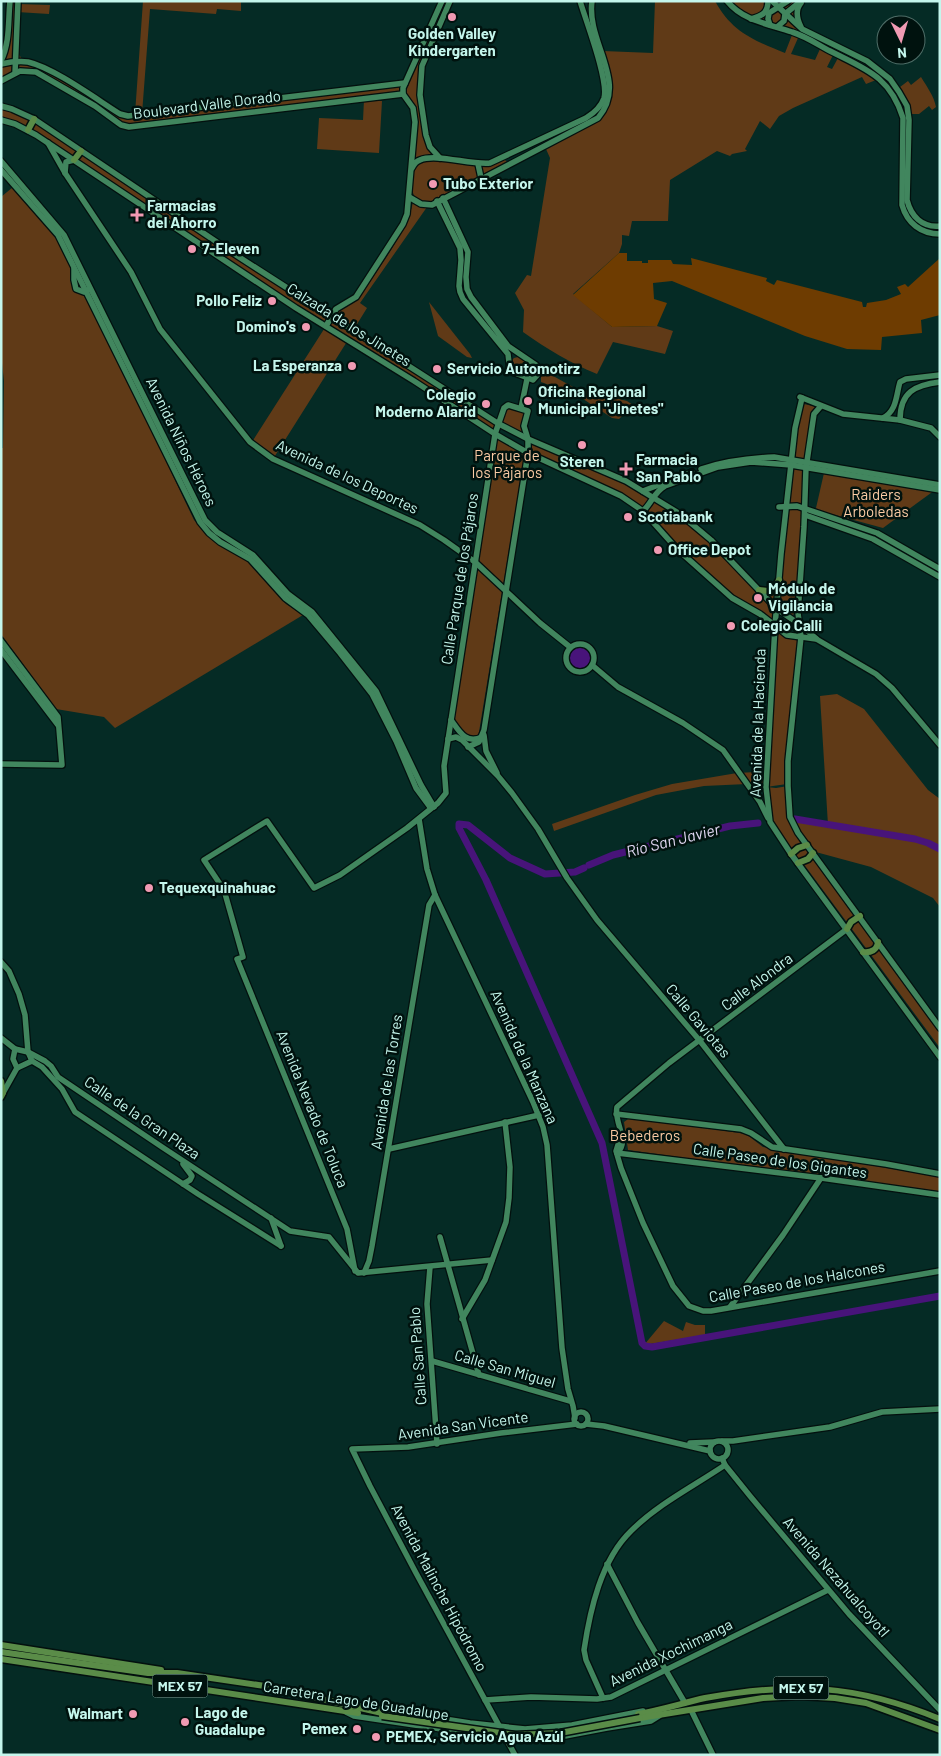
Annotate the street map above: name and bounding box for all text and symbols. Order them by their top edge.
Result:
marker: Golden Valley Kindergarten [446,11,458,23]
north arrow [876,15,926,65]
place label: Golden Valley Kindergarten [408,24,496,59]
text: N [897,45,908,62]
street label: Boulevard Valle Dorado [132,86,282,122]
place label: Tubo Exterior [443,174,534,192]
marker: Tubo Exterior [427,178,439,190]
place label: Farmacias del Ahorro [147,196,217,231]
marker: Farmacias del Ahorro [131,209,143,221]
place label: 7-Eleven [202,239,259,257]
marker: 7-Eleven [186,243,198,255]
street label: Calzada de los Jinetes [284,279,415,370]
place label: Pollo Feliz [196,291,262,309]
marker: Pollo Feliz [266,295,278,307]
place label: Domino's [236,317,296,335]
marker: Domino's [300,321,312,333]
place label: La Esperanza [253,356,342,374]
place label: Servicio Automotirz [447,359,580,377]
marker: La Esperanza [346,360,358,372]
marker: Servicio Automotirz [431,363,443,375]
street label: Avenida Niños Héroes [143,374,221,509]
place label: Oficina Regional Municipal "Jinetes" [538,382,664,417]
place label: Colegio Moderno Alarid [375,385,476,420]
marker: Oficina Regional Municipal "Jinetes" [522,395,534,407]
marker: Colegio Moderno Alarid [480,398,492,410]
street label: Avenida de los Deportes [273,435,421,517]
marker: Steren [576,439,588,451]
park label: Parque de los Pájaros [472,446,542,481]
place label: Farmacia San Pablo [636,450,701,485]
place label: Steren [560,452,604,470]
marker: Farmacia San Pablo [620,463,632,475]
park label: Raiders Arboledas [843,485,909,520]
street label: Calle Parque de los Pájaros [437,492,481,666]
place label: Scotiabank [638,507,713,525]
marker: Scotiabank [622,511,634,523]
place label: Office Depot [668,540,751,558]
marker: Office Depot [652,544,664,556]
place label: Módulo de Vigilancia [768,579,835,614]
marker: Módulo de Vigilancia [752,592,764,604]
place label: Colegio Calli [741,616,822,634]
marker: Colegio Calli [725,620,737,632]
street label: Avenida de la Hacienda [745,648,769,798]
water label: Río San Javier [624,818,723,860]
place label: Tequexquinahuac [159,878,276,896]
marker: Tequexquinahuac [143,882,155,894]
street label: Calle Alondra [717,949,796,1014]
street label: Calle Gaviotas [663,980,735,1061]
street label: Avenida de la Manzana [487,987,562,1126]
street label: Avenida de las Torres [366,1013,406,1151]
street label: Avenida Nevado de Toluca [273,1027,353,1190]
street label: Calle de la Gran Plaza [81,1072,204,1163]
park label: Bebederos [610,1126,680,1144]
street label: Calle Paseo de los Gigantes [692,1139,868,1181]
street label: Calle Paseo de los Halcones [707,1257,886,1305]
street label: Calle San Pablo [405,1306,429,1406]
street label: Calle San Miguel [453,1345,558,1391]
street label: Avenida San Vicente [396,1407,529,1443]
street label: Avenida Malinche Hipódromo [388,1501,492,1674]
street label: Avenida Nezahualcoyotl [780,1513,894,1640]
street label: Avenida Xochimanga [606,1615,735,1690]
road number: MEX 57 [152,1674,208,1698]
street label: Carretera Lago de Guadalupe [262,1676,450,1724]
road number: MEX 57 [774,1676,828,1700]
place label: Lago de Guadalupe [195,1703,265,1738]
place label: Walmart [67,1704,123,1722]
marker: Walmart [127,1708,139,1720]
marker: Lago de Guadalupe [179,1716,191,1728]
place label: Pemex [302,1719,347,1737]
marker: Pemex [351,1723,363,1735]
place label: PEMEX, Servicio Agua Azúl [386,1727,564,1745]
marker: PEMEX, Servicio Agua Azúl [370,1731,382,1743]

